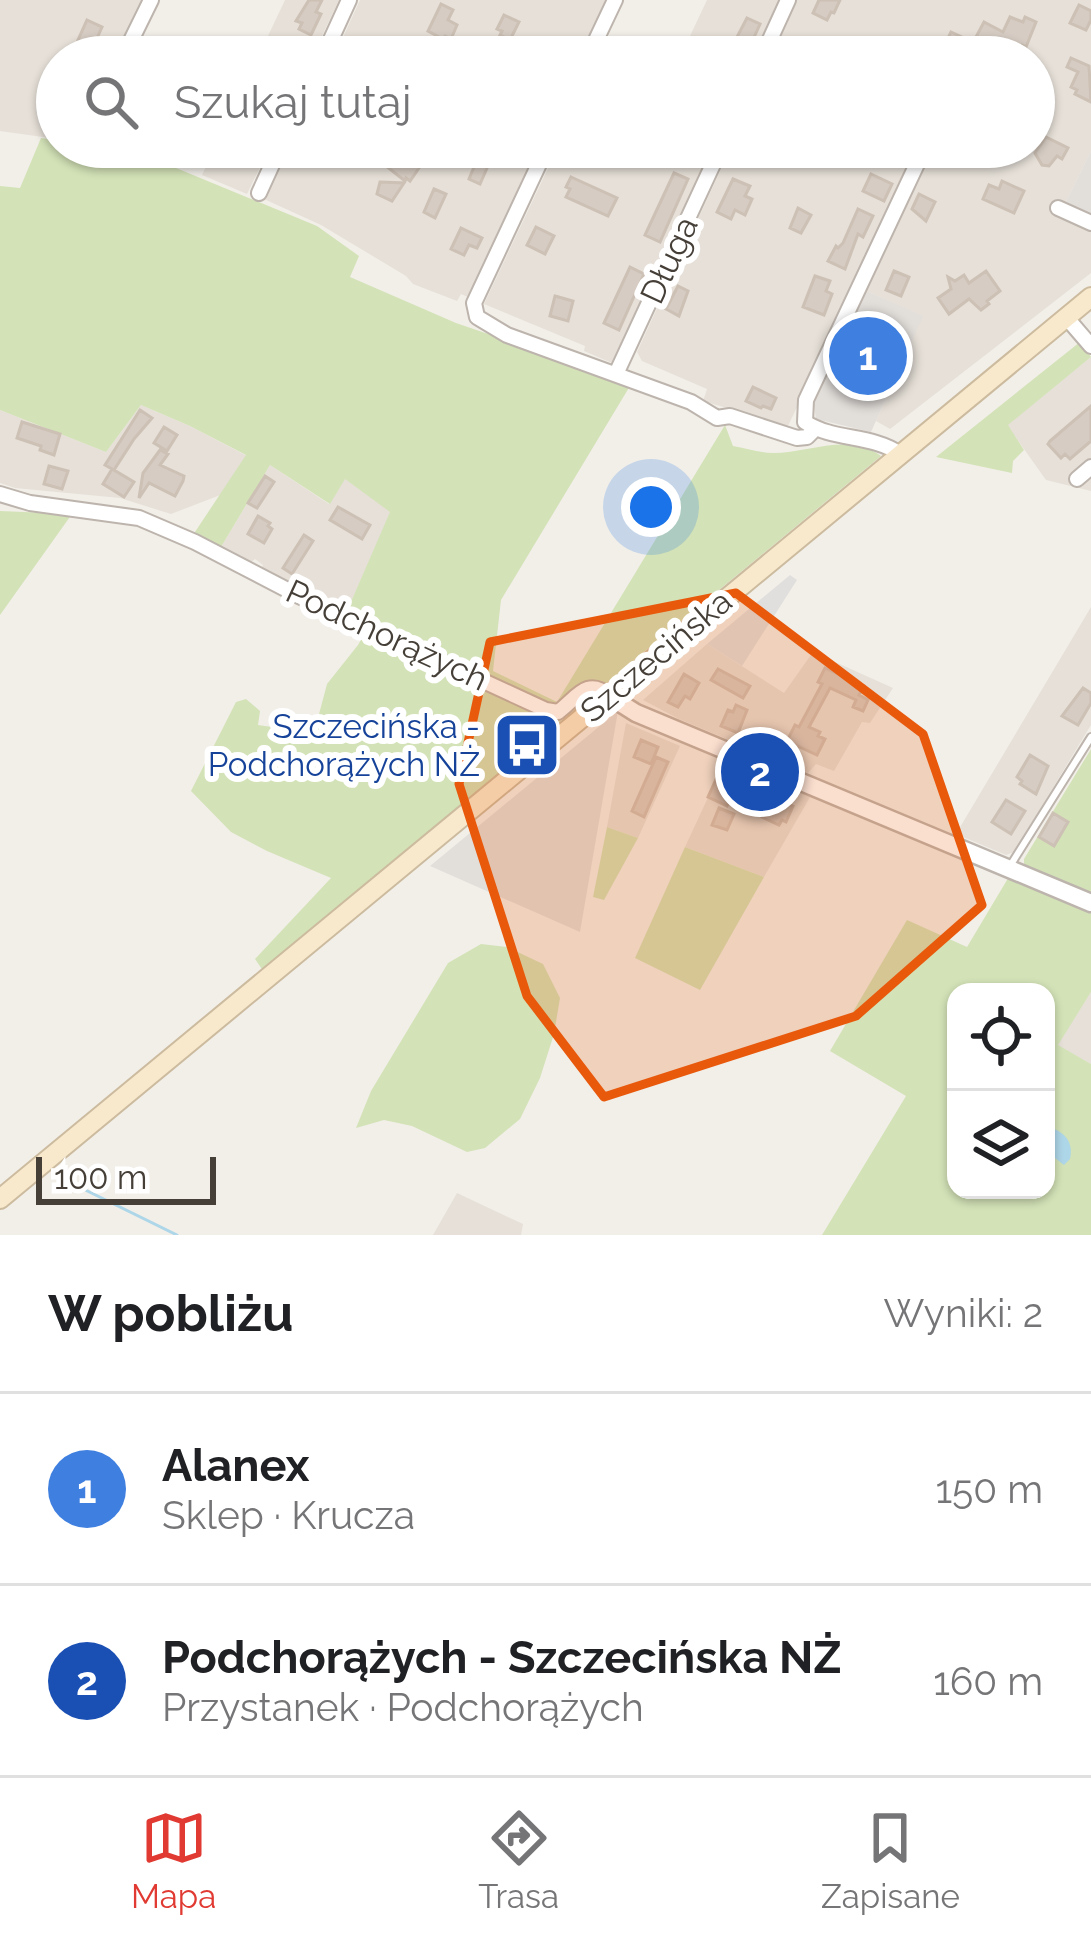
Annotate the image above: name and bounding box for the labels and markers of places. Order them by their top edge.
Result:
pin: 1 [829,311,907,401]
place label: Szczecińska - Podchorążych NŻ [208,707,480,784]
bus stop icon: Szczecińska - Podchorążych NŻ [492,710,562,780]
pin: 2 [721,727,799,817]

